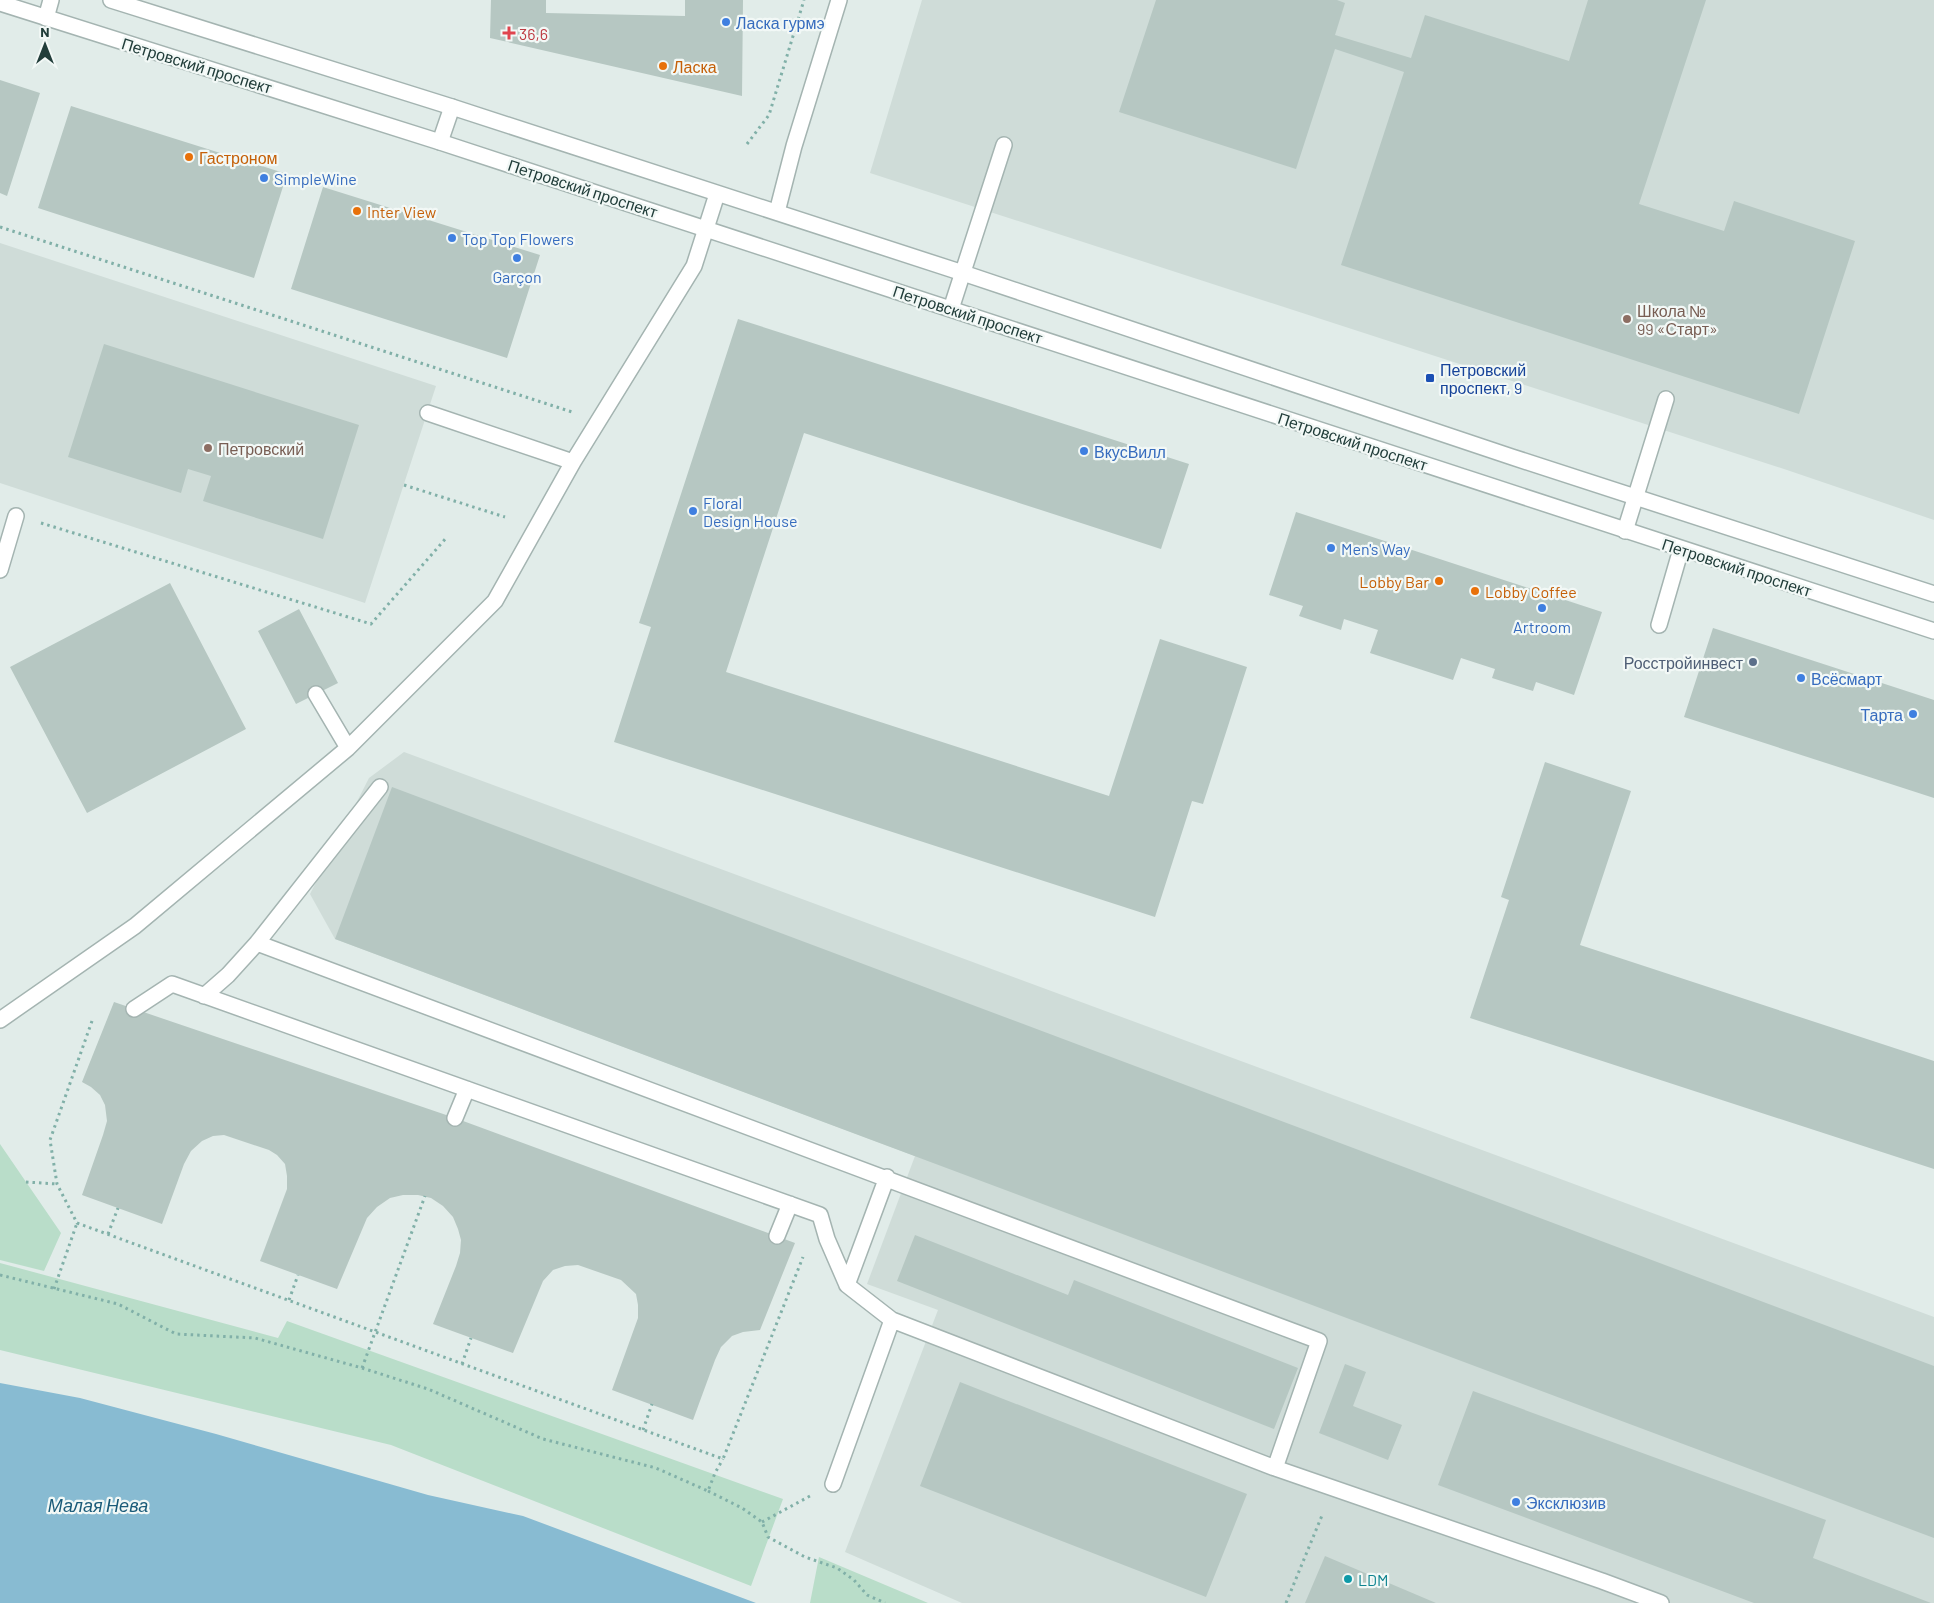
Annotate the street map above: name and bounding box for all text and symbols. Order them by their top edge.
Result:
place label: Ласка гурмэ [736,13,825,32]
marker: Ласка гурмэ [720,16,732,28]
north arrow [20,20,70,70]
text: N [40,23,50,40]
place label: 36,6 [519,24,548,43]
marker: 36,6 [503,27,515,39]
street label: Петровский проспект [120,33,275,97]
place label: Ласка [673,57,717,76]
marker: Ласка [657,60,669,72]
place label: Гастроном [199,148,278,167]
marker: Гастроном [183,151,195,163]
street label: Петровский проспект [506,155,661,221]
place label: SimpleWine [274,169,357,188]
marker: SimpleWine [258,172,270,184]
place label: Inter View [367,202,437,221]
marker: Inter View [351,205,363,217]
place label: Top Top Flowers [462,229,574,248]
marker: Top Top Flowers [446,232,458,244]
marker: Garçon [511,252,523,264]
place label: Garçon [492,267,542,286]
street label: Петровский проспект [891,281,1046,347]
place label: Школа № 99 «Старт» [1637,301,1718,338]
marker: Школа № 99 «Старт» [1621,313,1633,325]
place label: Петровский проспект, 9 [1440,360,1526,397]
marker: Петровский проспект, 9 [1424,372,1436,384]
street label: Петровский проспект [1276,408,1431,474]
place label: Петровский [218,439,304,458]
marker: Петровский [202,442,214,454]
place label: ВкусВилл [1094,442,1166,461]
marker: ВкусВилл [1078,445,1090,457]
place label: Floral Design House [703,493,797,530]
marker: Floral Design House [687,505,699,517]
street label: Петровский проспект [1660,534,1815,600]
place label: Men's Way [1341,539,1411,558]
marker: Men's Way [1325,542,1337,554]
place label: Lobby Bar [1359,572,1429,591]
marker: Lobby Bar [1433,575,1445,587]
place label: Lobby Coffee [1485,582,1577,601]
marker: Lobby Coffee [1469,585,1481,597]
marker: Artroom [1536,602,1548,614]
place label: Artroom [1513,617,1571,636]
place label: Росстройинвест [1624,653,1744,672]
marker: Росстройинвест [1747,656,1759,668]
place label: Всёсмарт [1811,669,1883,688]
marker: Всёсмарт [1795,672,1807,684]
place label: Тарта [1860,705,1903,724]
marker: Тарта [1907,708,1919,720]
place label: Эксклюзив [1526,1493,1606,1512]
water label: Малая Нева [48,1494,148,1516]
marker: Эксклюзив [1510,1496,1522,1508]
place label: LDM [1358,1570,1388,1589]
marker: LDM [1342,1573,1354,1585]

